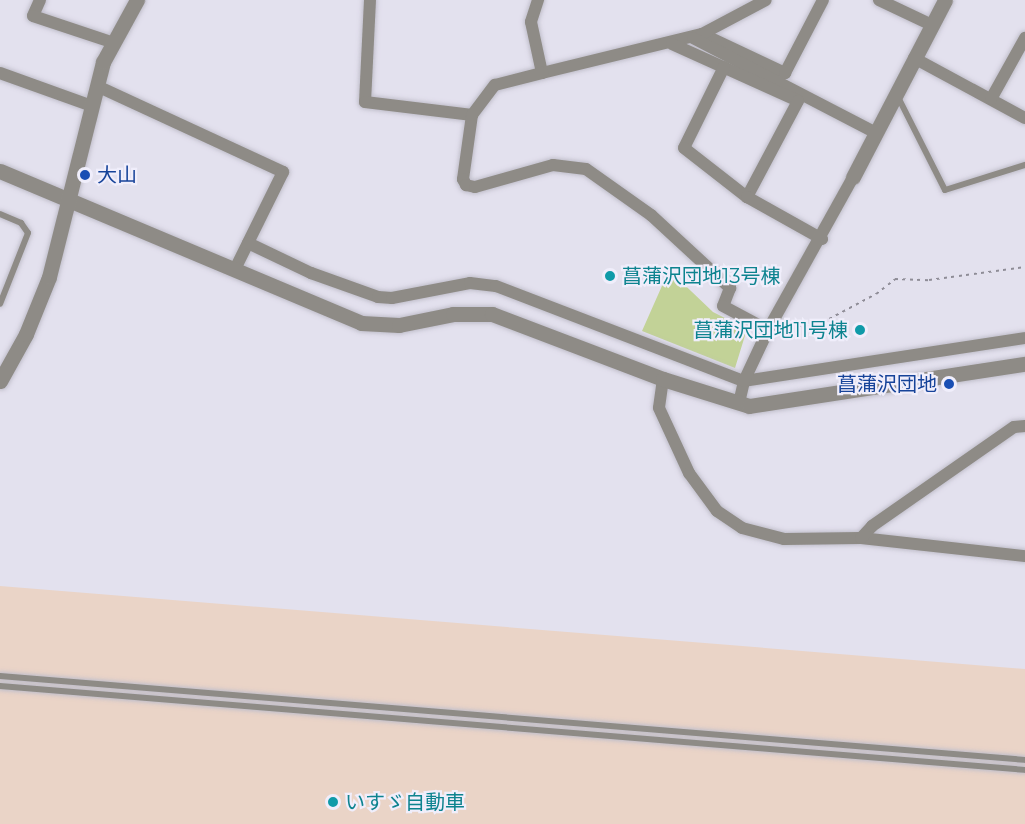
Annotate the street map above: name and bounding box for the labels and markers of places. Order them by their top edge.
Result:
place label: 大山 [97,163,137,187]
marker: 大山 [78,168,92,182]
place label: 菖蒲沢団地13号棟 [622,264,780,288]
marker: 菖蒲沢団地13号棟 [603,269,617,283]
place label: 菖蒲沢団地11号棟 [694,318,848,342]
marker: 菖蒲沢団地11号棟 [853,323,867,337]
place label: 菖蒲沢団地 [837,372,937,396]
marker: 菖蒲沢団地 [942,377,956,391]
place label: いすゞ自動車 [345,790,465,814]
marker: いすゞ自動車 [326,795,340,809]

